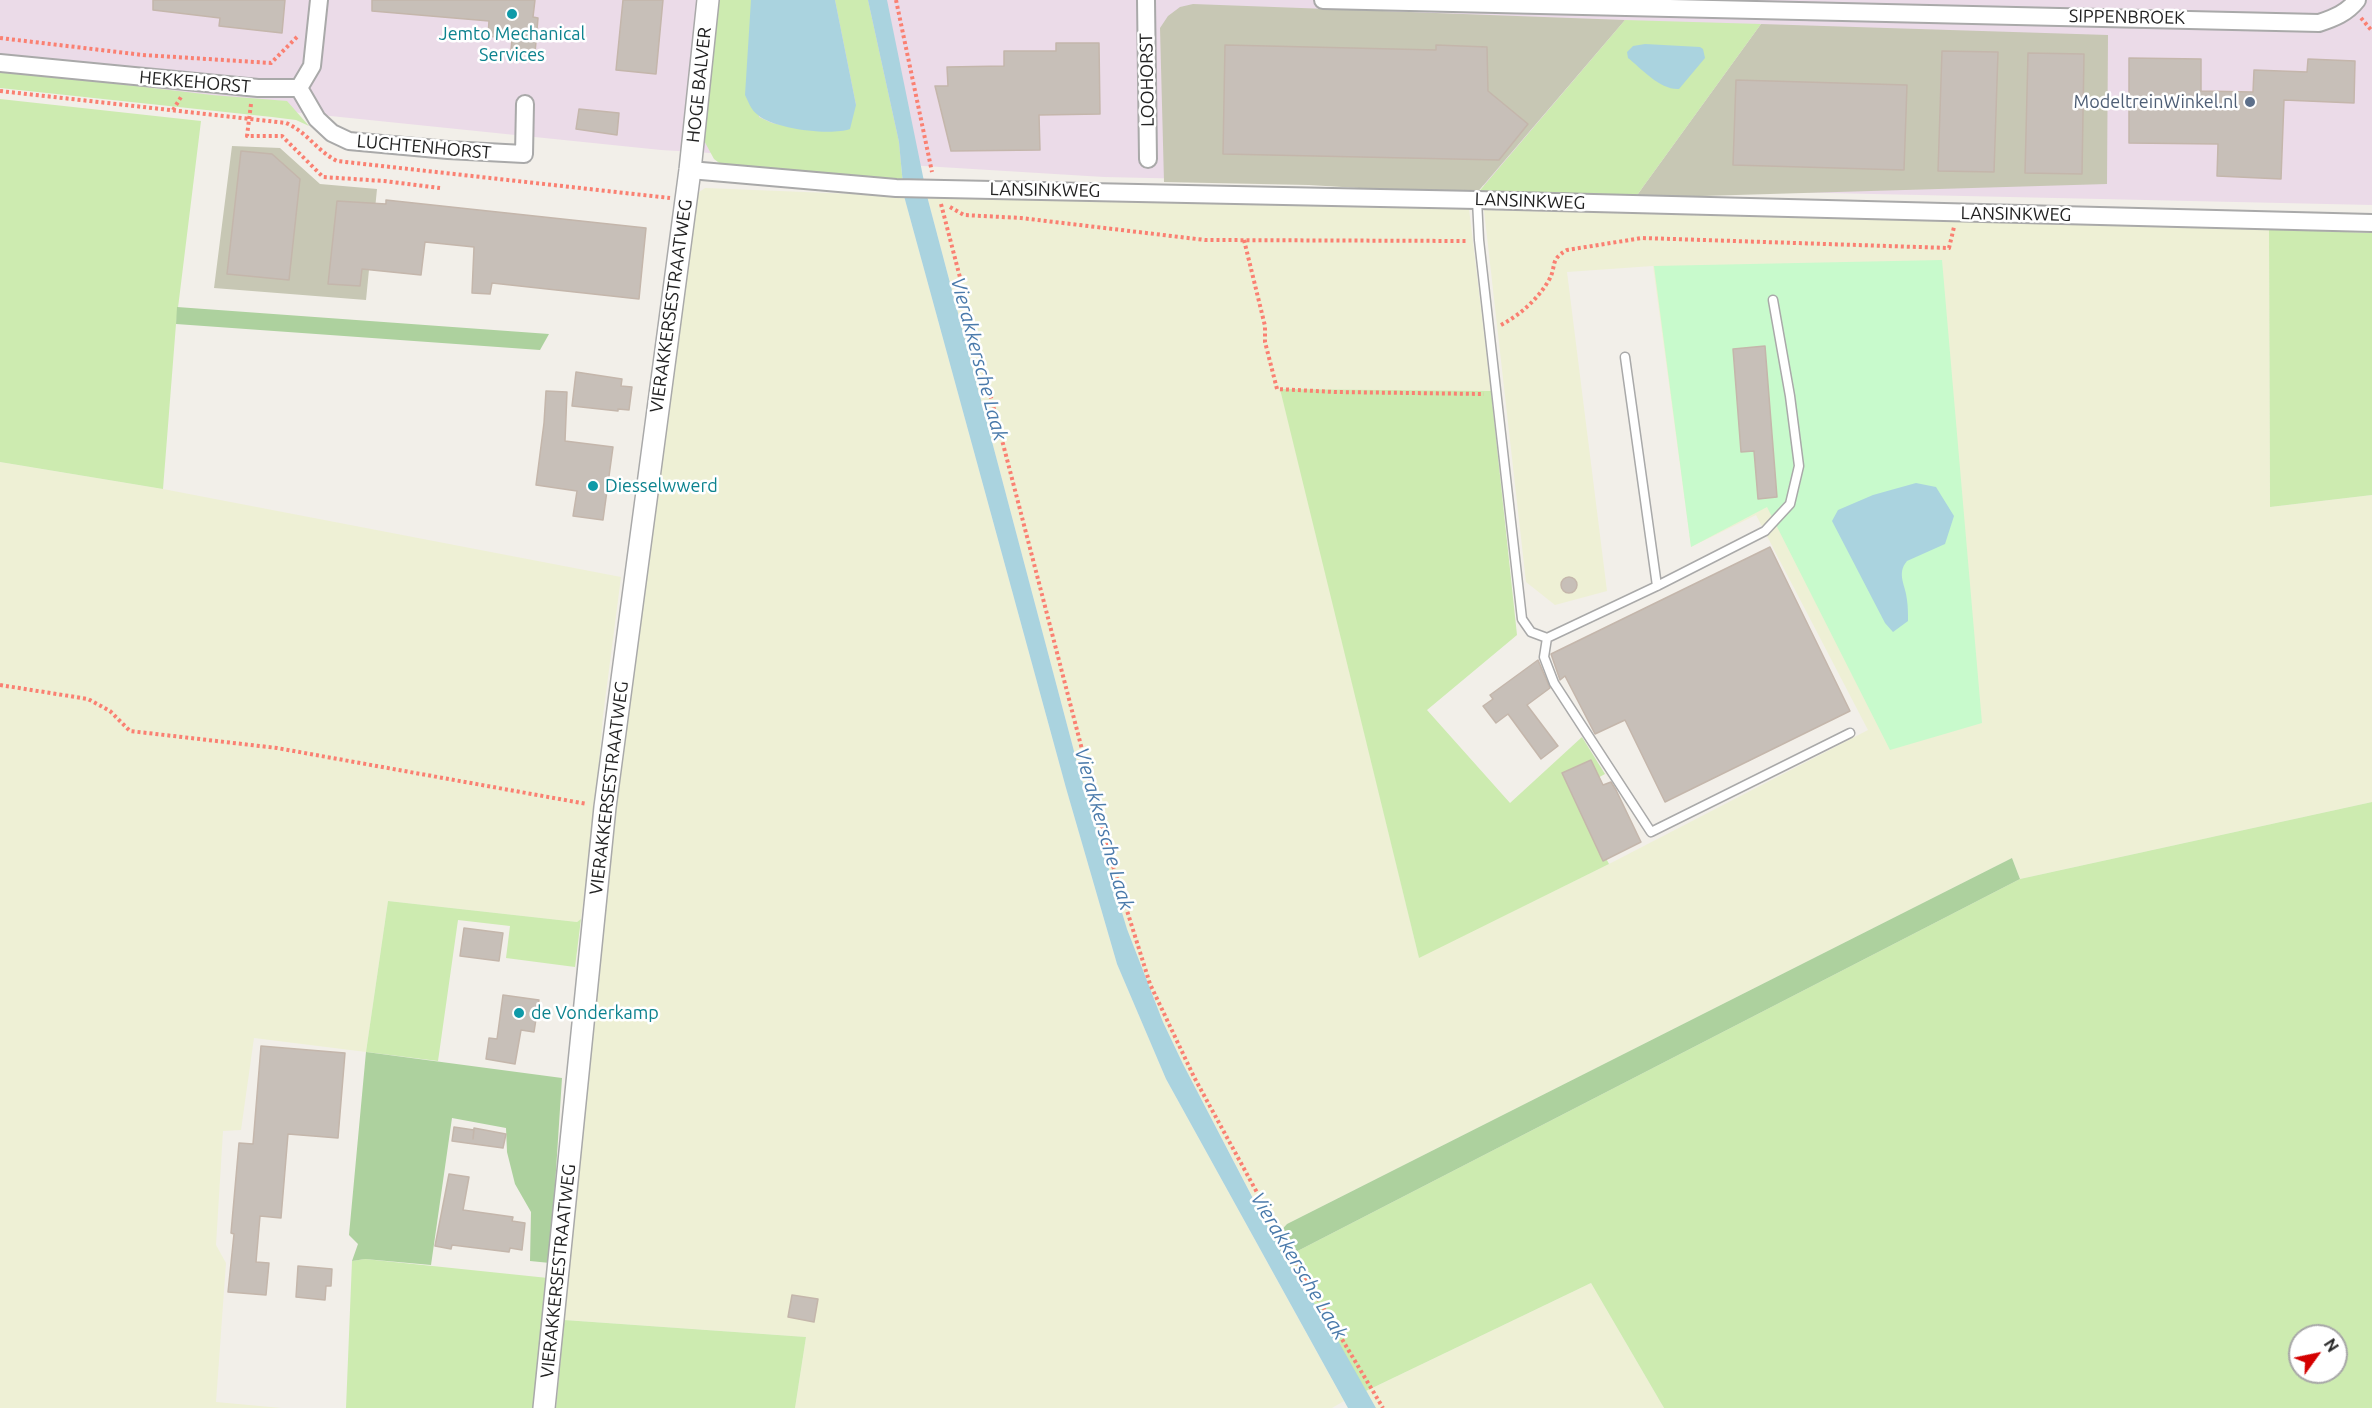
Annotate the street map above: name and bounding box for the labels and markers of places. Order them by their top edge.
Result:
marker: Jemto Mechanical Services [505,7,519,21]
place label: Jemto Mechanical Services [439,23,585,66]
place label: ModeltreinWinkel.nl [2074,91,2238,113]
marker: ModeltreinWinkel.nl [2243,95,2257,109]
place label: Diesselwwerd [605,475,718,497]
marker: Diesselwwerd [586,479,600,493]
place label: de Vonderkamp [531,1002,659,1024]
marker: de Vonderkamp [512,1006,526,1020]

